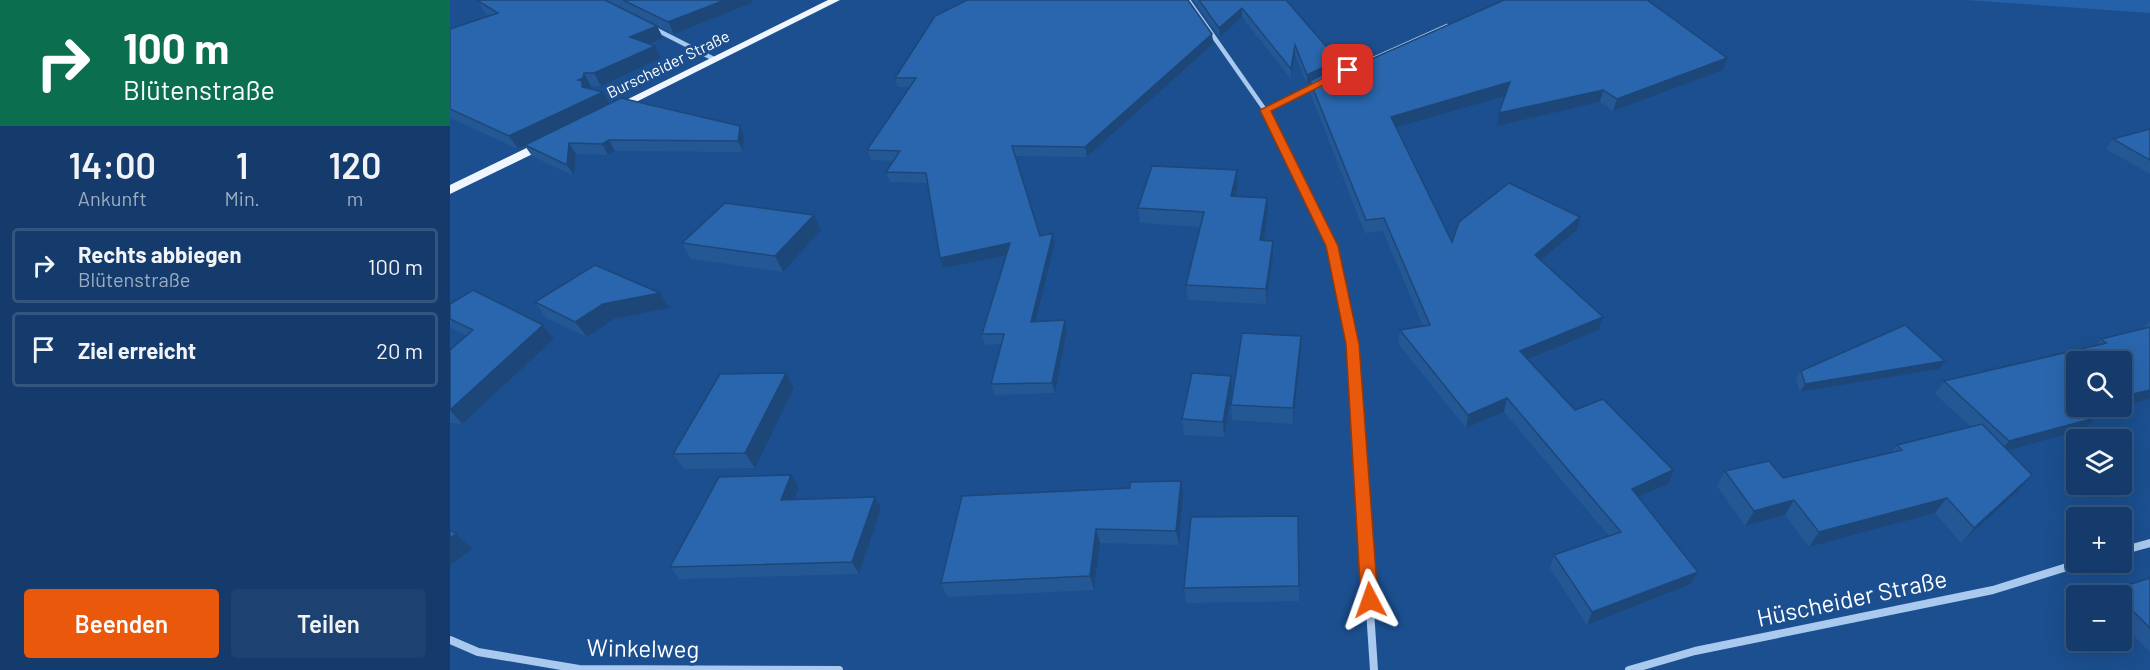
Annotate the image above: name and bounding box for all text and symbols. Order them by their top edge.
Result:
text: 100 m [123,22,229,72]
icon: right [24,24,102,102]
street label: Burscheider Straße [603,26,732,101]
pin [1322,44,1373,95]
icon: arrive [1331,53,1364,86]
text: Blütenstraße [123,73,275,105]
text: 14:00 [69,143,156,186]
text: 1 [236,143,249,186]
text: 120 [328,143,381,186]
text: Ankunft [78,186,147,210]
text: Min. [225,186,260,210]
text: m [347,186,363,210]
text: Rechts abbiegen [78,241,241,267]
icon: right [27,249,60,282]
text: 100 m [368,253,423,279]
text: Blütenstraße [78,267,190,291]
icon: arrive [27,333,60,366]
text: Ziel erreicht [78,337,196,363]
text: 20 m [376,337,423,363]
map controls [2066,351,2132,651]
button: search [2066,351,2132,417]
button: layers [2066,429,2132,495]
button: + [2066,507,2132,573]
street label: Hüscheider Straße [1754,563,1949,632]
position arrow [1338,568,1402,632]
button: − [2066,585,2132,651]
button: Beenden [24,589,219,658]
button: Teilen [231,589,426,658]
street label: Winkelweg [587,632,700,663]

